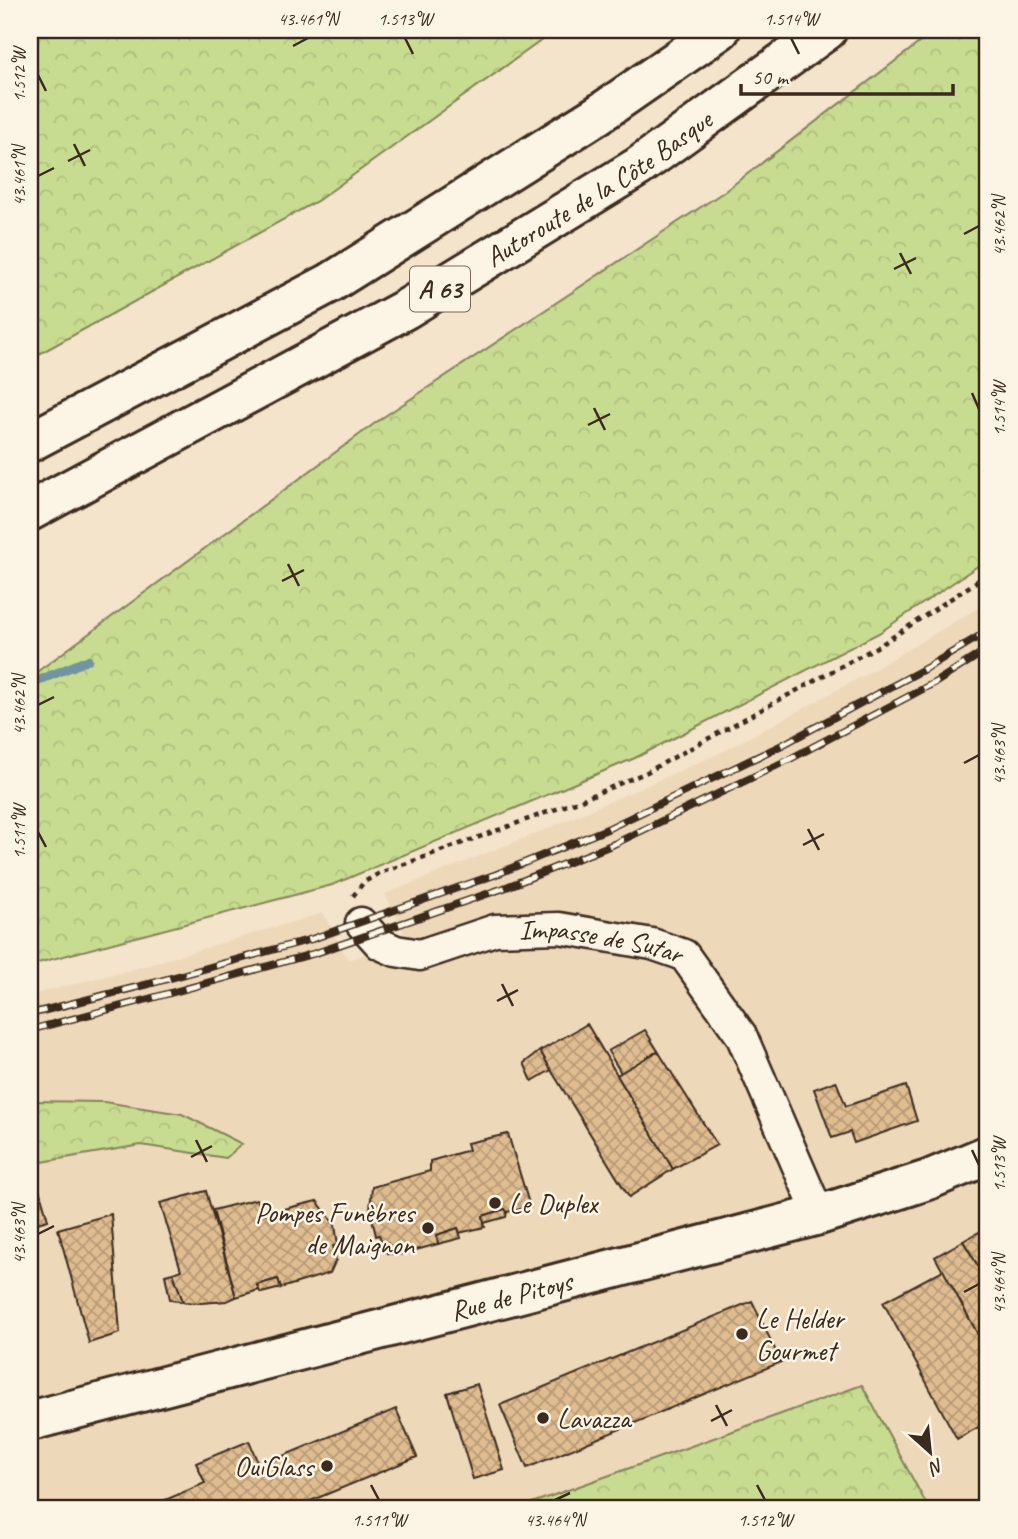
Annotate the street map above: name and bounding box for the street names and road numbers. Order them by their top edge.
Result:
street label: Autoroute de la Côte Basque [479,101,720,274]
road number: A 63 [410,266,470,312]
street label: Impasse de Sutar [518,911,690,972]
street label: Rue de Pitoys [446,1263,578,1329]

